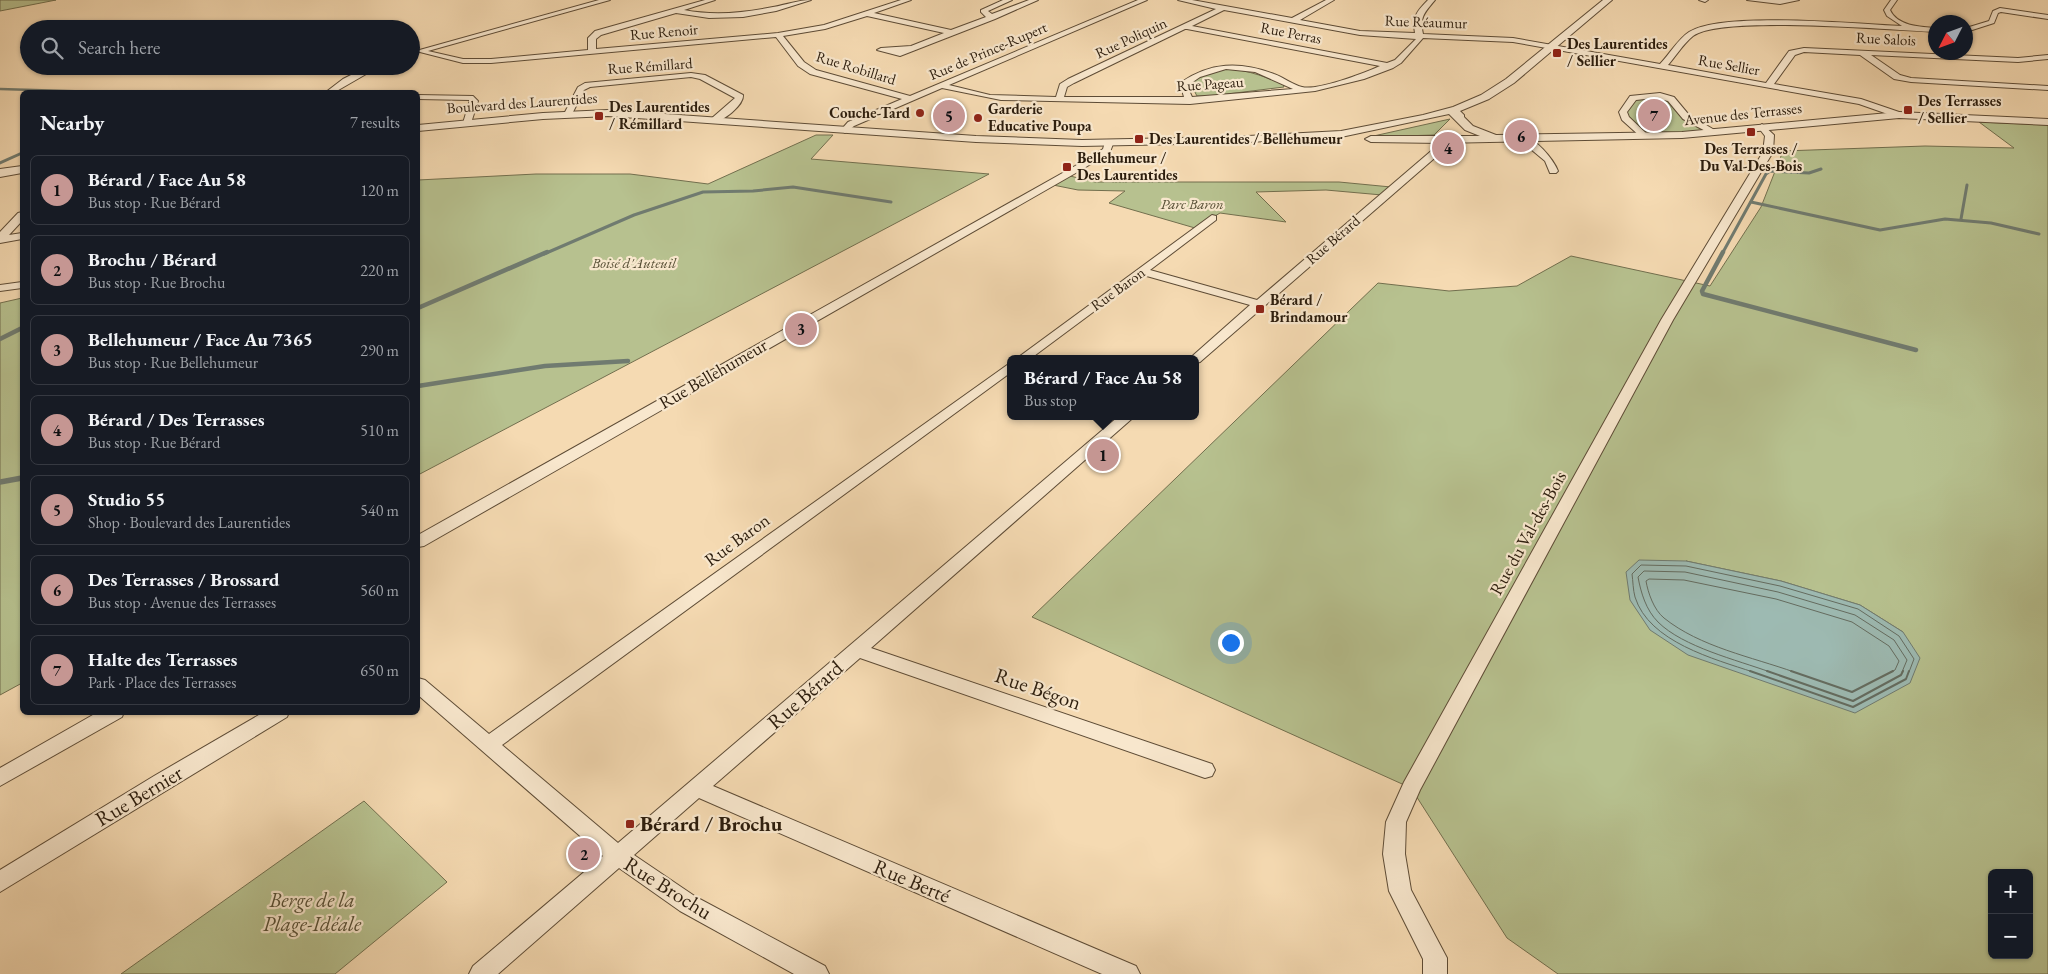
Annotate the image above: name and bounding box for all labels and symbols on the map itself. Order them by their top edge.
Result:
street label: Rue Réaumur [1384,11,1468,32]
street label: Rue Poliquin [1092,13,1170,62]
north arrow [1928,15,1973,60]
street label: Rue de Prince-Rupert [926,17,1050,84]
street label: Rue Perras [1259,17,1323,48]
street label: Rue Renoir [629,19,699,44]
street label: Rue Salois [1856,27,1917,50]
place label: Des Laurentides / Sellier [1567,34,1668,70]
street label: Rue Robillard [814,46,899,89]
marker: Des Laurentides / Sellier [1551,47,1563,59]
street label: Rue Sellier [1697,50,1761,79]
street label: Rue Rémillard [607,53,693,78]
street label: Rue Pageau [1176,72,1244,95]
street label: Boulevard des Laurentides [446,88,598,117]
place label: Des Terrasses / Sellier [1918,91,2001,127]
pin: 7 [1638,96,1670,134]
place label: Des Laurentides / Rémillard [609,97,710,133]
pin: 5 [933,97,965,135]
street label: Avenue des Terrasses [1682,98,1803,129]
place label: Garderie Educative Poupa [988,99,1092,135]
place label: Couche-Tard [829,103,911,122]
marker: Des Terrasses / Sellier [1902,104,1914,116]
marker: Couche-Tard [914,107,926,119]
marker: Des Laurentides / Rémillard [593,110,605,122]
marker: Garderie Educative Poupa [972,112,984,124]
pin: 6 [1505,117,1537,155]
marker: Des Terrasses / Du Val-Des-Bois [1745,126,1757,138]
place label: Des Laurentides / Bellehumeur [1149,129,1343,148]
pin: 4 [1432,129,1464,167]
marker: Des Laurentides / Bellehumeur [1133,133,1145,145]
place label: Des Terrasses / Du Val-Des-Bois [1700,139,1802,175]
place label: Bellehumeur / Des Laurentides [1077,148,1178,184]
marker: Bellehumeur / Des Laurentides [1061,161,1073,173]
park label: Parc Baron [1160,194,1224,213]
street label: Rue Bérard [1302,211,1364,268]
park label: Boisé d'Auteuil [591,253,677,272]
street label: Rue Baron [1087,262,1149,315]
place label: Bérard / Brindamour [1270,290,1348,326]
marker: Bérard / Brindamour [1254,303,1266,315]
pin: 3 [785,310,817,348]
street label: Rue Bellehumeur [654,333,771,414]
pin: 1 [1087,436,1119,474]
street label: Rue du Val-des-Bois [1484,466,1571,599]
street label: Rue Baron [700,508,774,571]
your location [1218,630,1244,656]
street label: Rue Bérard [761,654,849,735]
street label: Rue Bégon [991,661,1085,716]
street label: Rue Bernier [90,759,187,832]
place label: Bérard / Brochu [640,810,783,837]
marker: Bérard / Brochu [624,818,636,830]
pin: 2 [568,835,600,873]
street label: Rue Brochu [619,850,717,925]
street label: Rue Berté [870,852,955,909]
park label: Berge de la Plage-Idéale [263,886,362,937]

